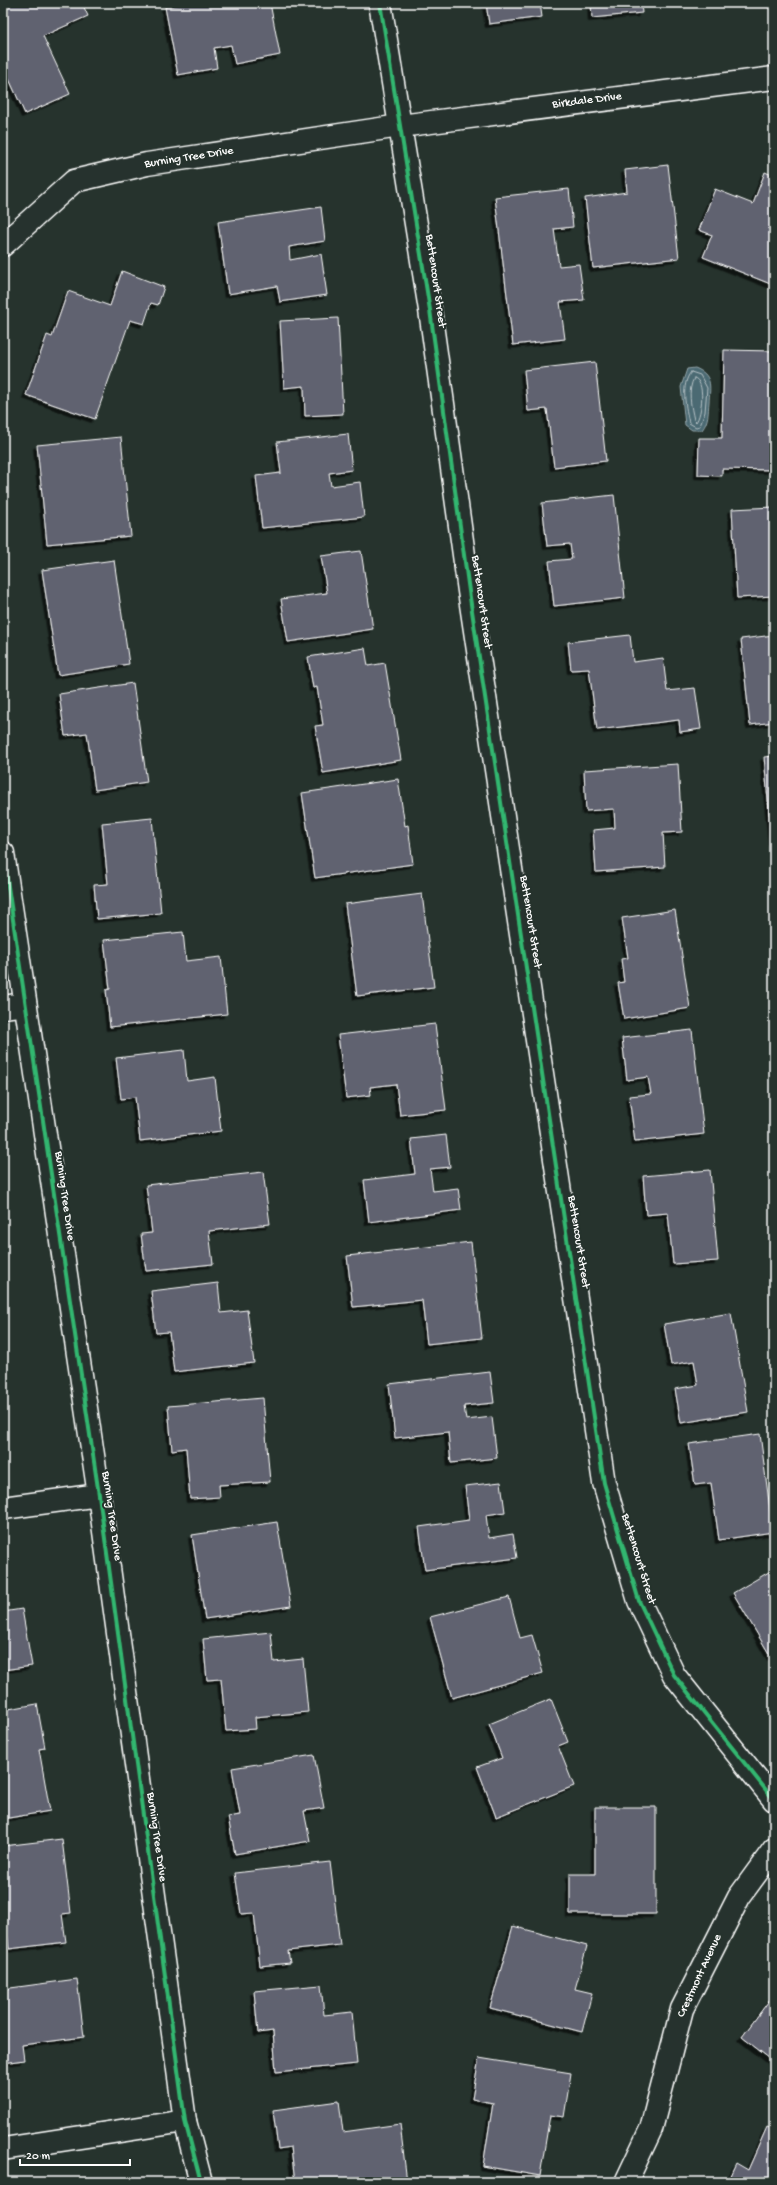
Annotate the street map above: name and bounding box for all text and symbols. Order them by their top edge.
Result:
street label: Birkdale Drive [550,90,623,112]
street label: Burning Tree Drive [143,144,235,172]
street label: Bettencourt Street [421,233,449,330]
street label: Bettencourt Street [467,554,495,651]
street label: Bettencourt Street [516,874,544,971]
street label: Burning Tree Drive [51,1150,77,1242]
street label: Bettencourt Street [564,1194,592,1291]
street label: Burning Tree Drive [98,1470,124,1562]
street label: Bettencourt Street [617,1511,659,1607]
street label: Burning Tree Drive [143,1791,169,1883]
street label: Crestmont Avenue [675,1931,726,2020]
scale bar [20,2141,130,2167]
text: 20 m [26,2150,51,2164]

